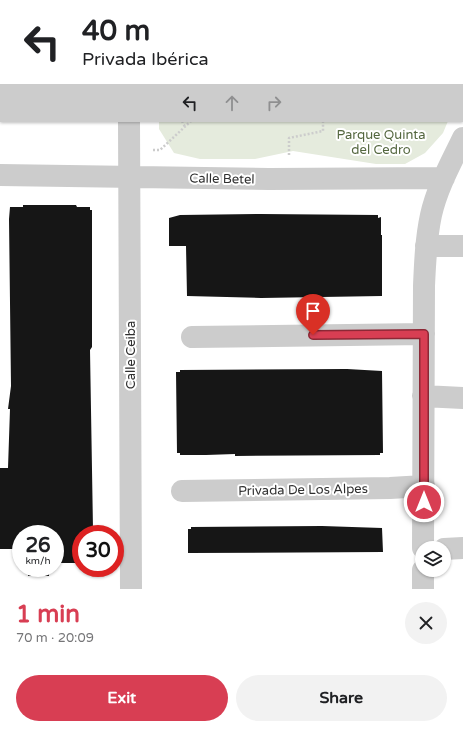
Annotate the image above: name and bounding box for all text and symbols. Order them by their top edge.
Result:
text: 40 m [82,14,150,48]
icon: left [16,16,68,68]
text: Privada Ibérica [82,48,209,70]
icon: left [179,92,201,114]
icon: ahead [221,92,243,114]
icon: right [263,92,285,114]
park label: Parque Quinta del Cedro [337,127,426,158]
street label: Calle Betel [189,170,255,188]
pin [296,294,330,335]
icon: arrive [302,300,324,322]
street label: Calle Ceiba [123,321,139,389]
street label: Privada De Los Alpes [238,481,368,499]
position arrow [403,481,445,523]
speed limit sign: 30 [72,525,124,577]
text: 26 [25,534,51,558]
map controls [415,541,451,577]
button: layers [415,541,451,577]
text: km/h [25,555,51,567]
text: 1 min [16,600,80,629]
button: close [405,602,447,644]
text: 70 m · 20:09 [16,630,94,646]
button: Exit [16,675,228,721]
button: Share [236,675,447,721]

